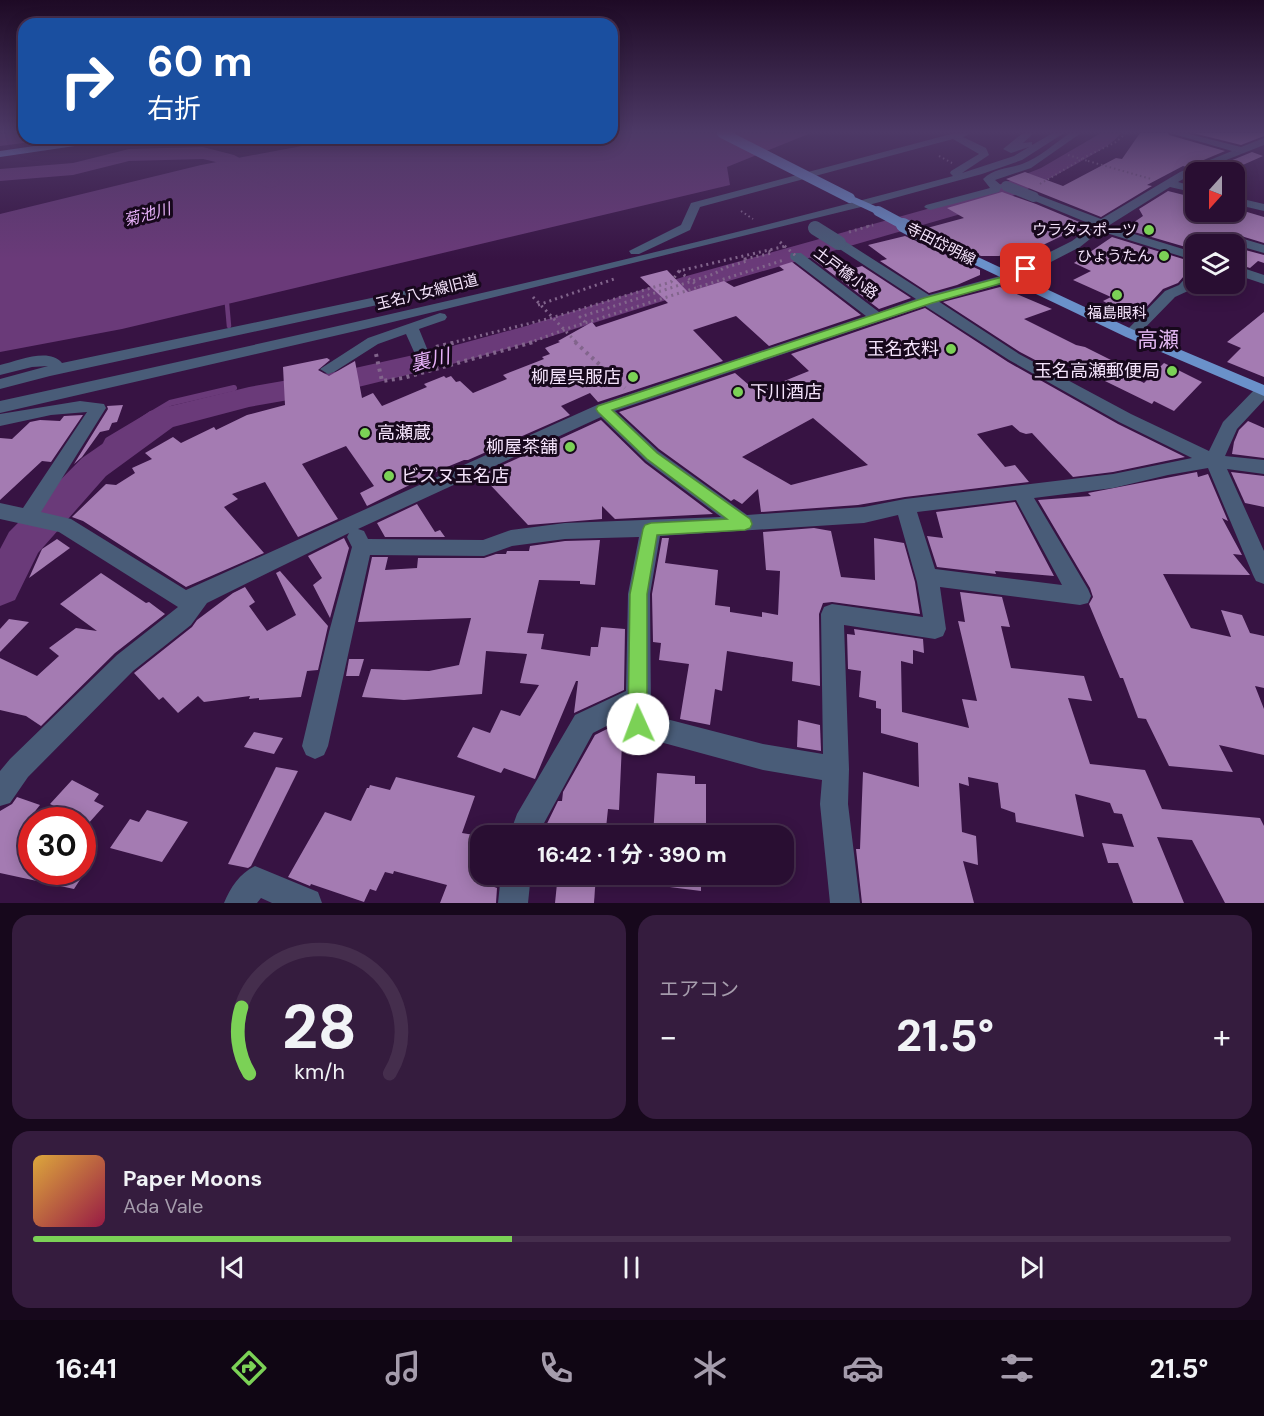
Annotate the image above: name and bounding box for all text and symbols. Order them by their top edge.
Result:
text: 60 m [147,34,253,89]
icon: right [48,42,126,120]
text: 右折 [147,91,201,126]
north arrow [1185,162,1245,222]
map controls [1185,162,1245,294]
water label: 菊池川 [121,198,175,231]
street label: 寺田岱明線 [903,218,979,270]
place label: ウラタスポーツ [1032,220,1137,240]
marker: ウラタスポーツ [1142,223,1156,237]
button: layers [1185,234,1245,294]
street label: 土戸橋小路 [810,242,882,304]
pin [1000,243,1051,294]
place label: ひょうたん [1077,246,1152,266]
marker: ひょうたん [1157,249,1171,263]
icon: arrive [1009,252,1042,285]
street label: 玉名八女線旧道 [374,270,480,314]
marker: 福島眼科 [1110,288,1124,302]
place label: 福島眼科 [1087,303,1147,323]
district label: 高瀬 [1137,326,1179,354]
place label: 玉名衣料 [867,337,939,361]
water label: 裏川 [408,342,454,377]
marker: 玉名衣料 [944,342,958,356]
place label: 玉名高瀬郵便局 [1034,359,1160,383]
marker: 玉名高瀬郵便局 [1165,364,1179,378]
place label: 柳屋呉服店 [531,365,621,389]
marker: 柳屋呉服店 [626,370,640,384]
place label: 下川酒店 [750,380,822,404]
marker: 下川酒店 [731,385,745,399]
place label: 高瀬蔵 [377,421,431,445]
marker: 高瀬蔵 [358,426,372,440]
place label: 柳屋茶舗 [486,435,558,459]
marker: 柳屋茶舗 [563,440,577,454]
place label: ビスヌ玉名店 [401,464,509,488]
marker: ビスヌ玉名店 [382,469,396,483]
position arrow [606,692,670,756]
speed limit sign: 30 [18,807,96,885]
text: 16:42 · 1 分 · 390 m [537,840,727,869]
text: エアコン [659,976,739,1002]
text: 28 [281,986,357,1067]
text: 21.5° [896,1006,994,1065]
text: − [659,1015,677,1058]
text: + [1213,1015,1231,1058]
text: km/h [294,1058,344,1086]
text: Paper Moons [123,1164,262,1193]
text: Ada Vale [123,1193,203,1219]
icon: previous [216,1251,249,1284]
icon: pause [615,1251,648,1284]
icon: next [1015,1251,1048,1284]
icon: directions [228,1347,270,1389]
icon: music [382,1347,424,1389]
icon: phone [535,1347,577,1389]
icon: climate [689,1347,731,1389]
icon: car [842,1347,884,1389]
icon: filters [996,1347,1038,1389]
text: 16:41 [56,1351,117,1386]
text: 21.5° [1149,1351,1208,1386]

